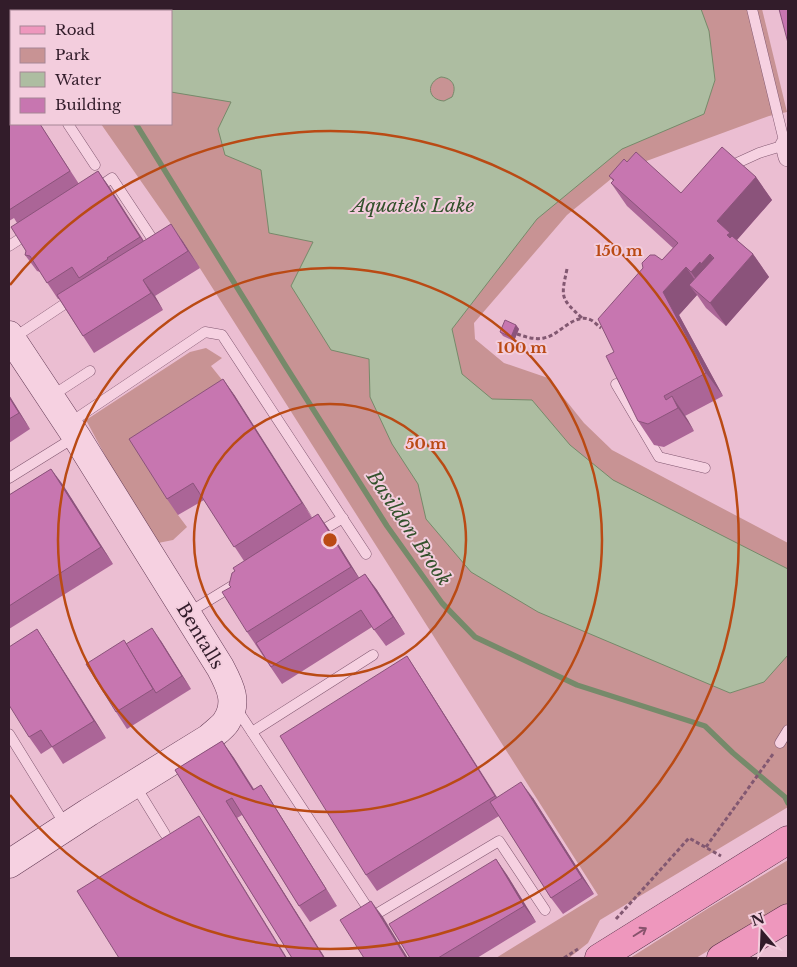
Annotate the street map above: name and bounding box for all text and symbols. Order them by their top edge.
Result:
legend [10,10,172,125]
text: Road [55,20,95,39]
text: Park [55,45,91,64]
text: Water [54,70,102,89]
text: Building [55,95,122,114]
water label: Aquatels Lake [349,194,475,217]
text: 150 m [595,241,643,260]
text: 100 m [497,338,547,357]
text: 50 m [406,434,447,453]
water label: Basildon Brook [361,465,456,590]
centre of rings [321,531,339,549]
street label: Bentalls [172,599,228,673]
north arrow [737,907,787,957]
text: N [749,909,767,930]
one-way arrow [632,927,646,937]

